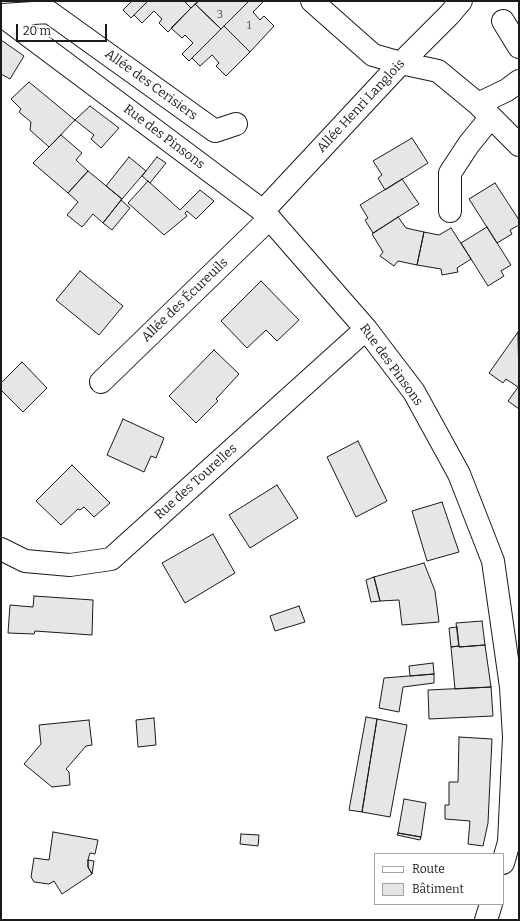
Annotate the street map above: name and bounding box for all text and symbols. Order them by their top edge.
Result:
house number: 3 [217,8,223,22]
scale bar [18,16,109,42]
house number: 1 [247,19,251,33]
text: 20 m [23,24,51,38]
street label: Allée des Cerisiers [102,46,200,124]
street label: Allée Henri Langlois [314,56,408,156]
street label: Rue des Pinsons [120,101,208,173]
street label: Allée des Écureuils [139,255,231,345]
street label: Rue des Pinsons [356,321,426,409]
street label: Rue des Tourelles [152,441,240,523]
legend [374,853,504,905]
text: Route [412,862,445,876]
text: Bâtiment [412,882,464,896]

